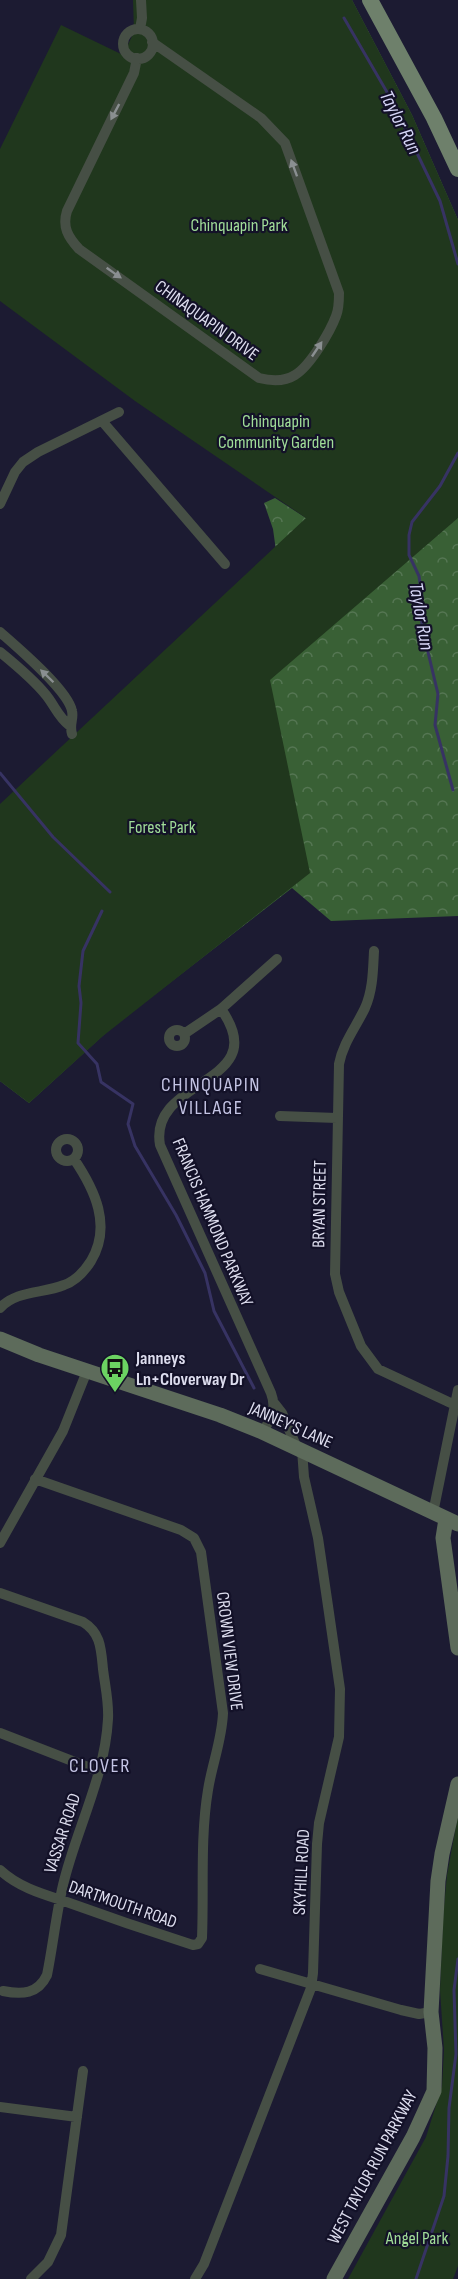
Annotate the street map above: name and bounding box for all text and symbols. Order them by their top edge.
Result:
water label: Taylor Run [374,87,426,158]
one-way arrow [110,104,120,121]
one-way arrow [288,159,298,177]
park label: Chinquapin Park [190,215,288,236]
one-way arrow [106,267,121,279]
street label: CHINAQUAPIN DRIVE [151,276,263,365]
one-way arrow [311,341,322,357]
park label: Chinquapin Community Garden [218,411,334,453]
water label: Taylor Run [403,580,439,652]
one-way arrow [40,670,54,684]
park label: Forest Park [128,817,196,838]
district label: CHINQUAPIN VILLAGE [161,1073,261,1120]
street label: FRANCIS HAMMOND PARKWAY [168,1135,258,1310]
street label: BRYAN STREET [308,1160,331,1248]
place label: Janneys Ln+Cloverway Dr [135,1348,245,1390]
bus stop icon: Janneys Ln+Cloverway Dr [99,1352,131,1394]
street label: JANNEY'S LANE [245,1397,336,1453]
street label: CROWN VIEW DRIVE [212,1590,247,1712]
district label: CLOVER [69,1754,131,1778]
street label: VASSAR ROAD [40,1791,85,1876]
street label: SKYHILL ROAD [289,1829,314,1915]
street label: DARTMOUTH ROAD [66,1876,180,1933]
street label: WEST TAYLOR RUN PARKWAY [323,2086,422,2248]
park label: Angel Park [385,2228,448,2249]

